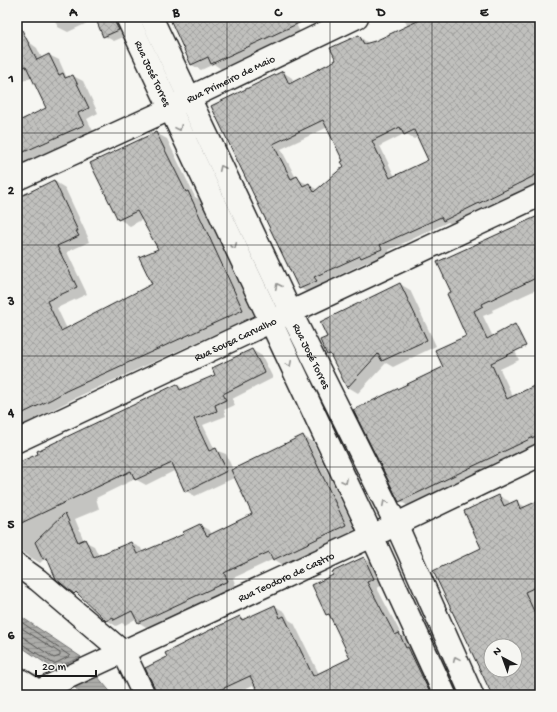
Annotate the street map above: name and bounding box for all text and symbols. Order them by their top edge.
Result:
text: A [68,6,78,21]
text: B [172,6,181,21]
text: C [273,6,283,21]
text: D [376,6,386,21]
text: E [480,6,489,21]
street label: Rua José Torres [131,39,173,109]
street label: Rua Primeiro de Maio [185,53,278,106]
text: 1 [7,72,14,87]
one-way arrow [174,124,182,131]
one-way arrow [219,165,227,173]
text: 2 [8,184,15,199]
one-way arrow [229,242,237,249]
one-way arrow [275,282,283,290]
text: 3 [7,295,15,310]
street label: Rua Sousa Carvalho [193,316,279,365]
street label: Rua José Torres [289,322,332,392]
one-way arrow [284,359,292,367]
text: 4 [7,406,15,421]
one-way arrow [340,477,348,484]
one-way arrow [382,499,390,507]
text: 5 [8,518,15,533]
street label: Rua Teodoro de Castro [237,550,337,605]
text: 6 [8,629,15,644]
north arrow [483,638,523,678]
text: N [491,645,504,659]
scale bar [36,652,96,678]
one-way arrow [453,656,461,664]
text: 20 m [42,661,67,675]

